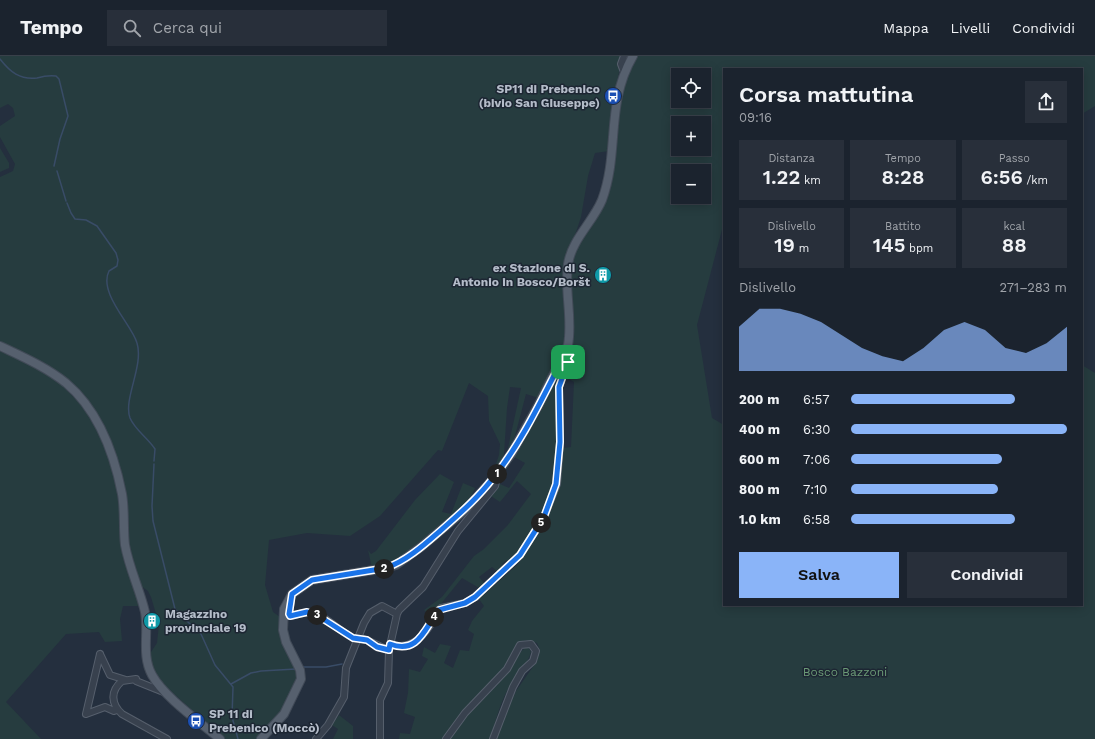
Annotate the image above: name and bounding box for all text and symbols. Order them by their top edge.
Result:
search box [107,10,387,46]
text: Tempo [20,16,83,39]
icon: search [121,17,143,39]
text: Cerca qui [153,19,222,37]
text: Mappa [883,20,929,36]
text: Livelli [951,20,990,36]
text: Condividi [1012,20,1075,36]
map controls [671,68,711,204]
button: locate [671,68,711,108]
button: share [1025,81,1067,123]
place label: SP11 di Prebenico (bivio San Giuseppe) [479,82,600,110]
text: Corsa mattutina [739,82,913,107]
bus stop icon: SP11 di Prebenico (bivio San Giuseppe) [603,86,623,106]
text: 09:16 [739,110,772,125]
button: + [671,116,711,156]
text: Distanza [768,152,815,165]
text: Tempo [885,152,921,165]
text: Passo [999,152,1030,165]
button: − [671,164,711,204]
text: 1.22 [763,165,800,189]
text: 8:28 [882,165,924,189]
text: 6:56 [981,165,1023,189]
text: km [800,174,821,187]
text: /km [1023,174,1048,187]
text: Dislivello [768,220,816,233]
text: Battito [885,220,921,233]
text: kcal [1003,220,1025,233]
text: 19 [774,233,795,257]
text: 145 [873,233,905,257]
text: 88 [1002,233,1027,257]
text: m [795,242,809,255]
text: bpm [905,242,933,255]
place label: ex Stazione di S. Antonio in Bosco/Boršt [453,261,591,289]
building icon: ex Stazione di S. Antonio in Bosco/Boršt [593,265,613,285]
text: Dislivello [739,280,796,295]
text: 271–283 m [999,280,1067,295]
pin [551,345,585,379]
icon: arrive [557,351,579,373]
text: 200 m [739,392,779,407]
text: 6:57 [803,392,830,407]
text: 400 m [739,422,780,437]
text: 6:30 [803,422,830,437]
text: 600 m [739,452,780,467]
text: 7:06 [803,452,830,467]
pin: 1 [487,464,507,484]
text: 1 [495,467,499,480]
text: 800 m [739,482,780,497]
text: 7:10 [803,482,827,497]
text: 1.0 km [739,512,781,527]
text: 6:58 [803,512,830,527]
pin: 5 [531,513,551,533]
text: 5 [538,516,544,529]
button: Salva [739,552,899,598]
button: Condividi [907,552,1067,598]
pin: 2 [374,559,394,579]
text: 2 [381,562,387,575]
pin: 3 [307,605,327,625]
place label: Magazzino provinciale 19 [165,607,246,635]
pin: 4 [424,607,444,627]
text: 3 [314,608,320,621]
text: 4 [430,610,438,623]
building icon: Magazzino provinciale 19 [142,611,162,631]
park label: Bosco Bazzoni [803,665,887,679]
place label: SP 11 di Prebenico (Moccò) [209,707,320,735]
bus stop icon: SP 11 di Prebenico (Moccò) [186,711,206,731]

